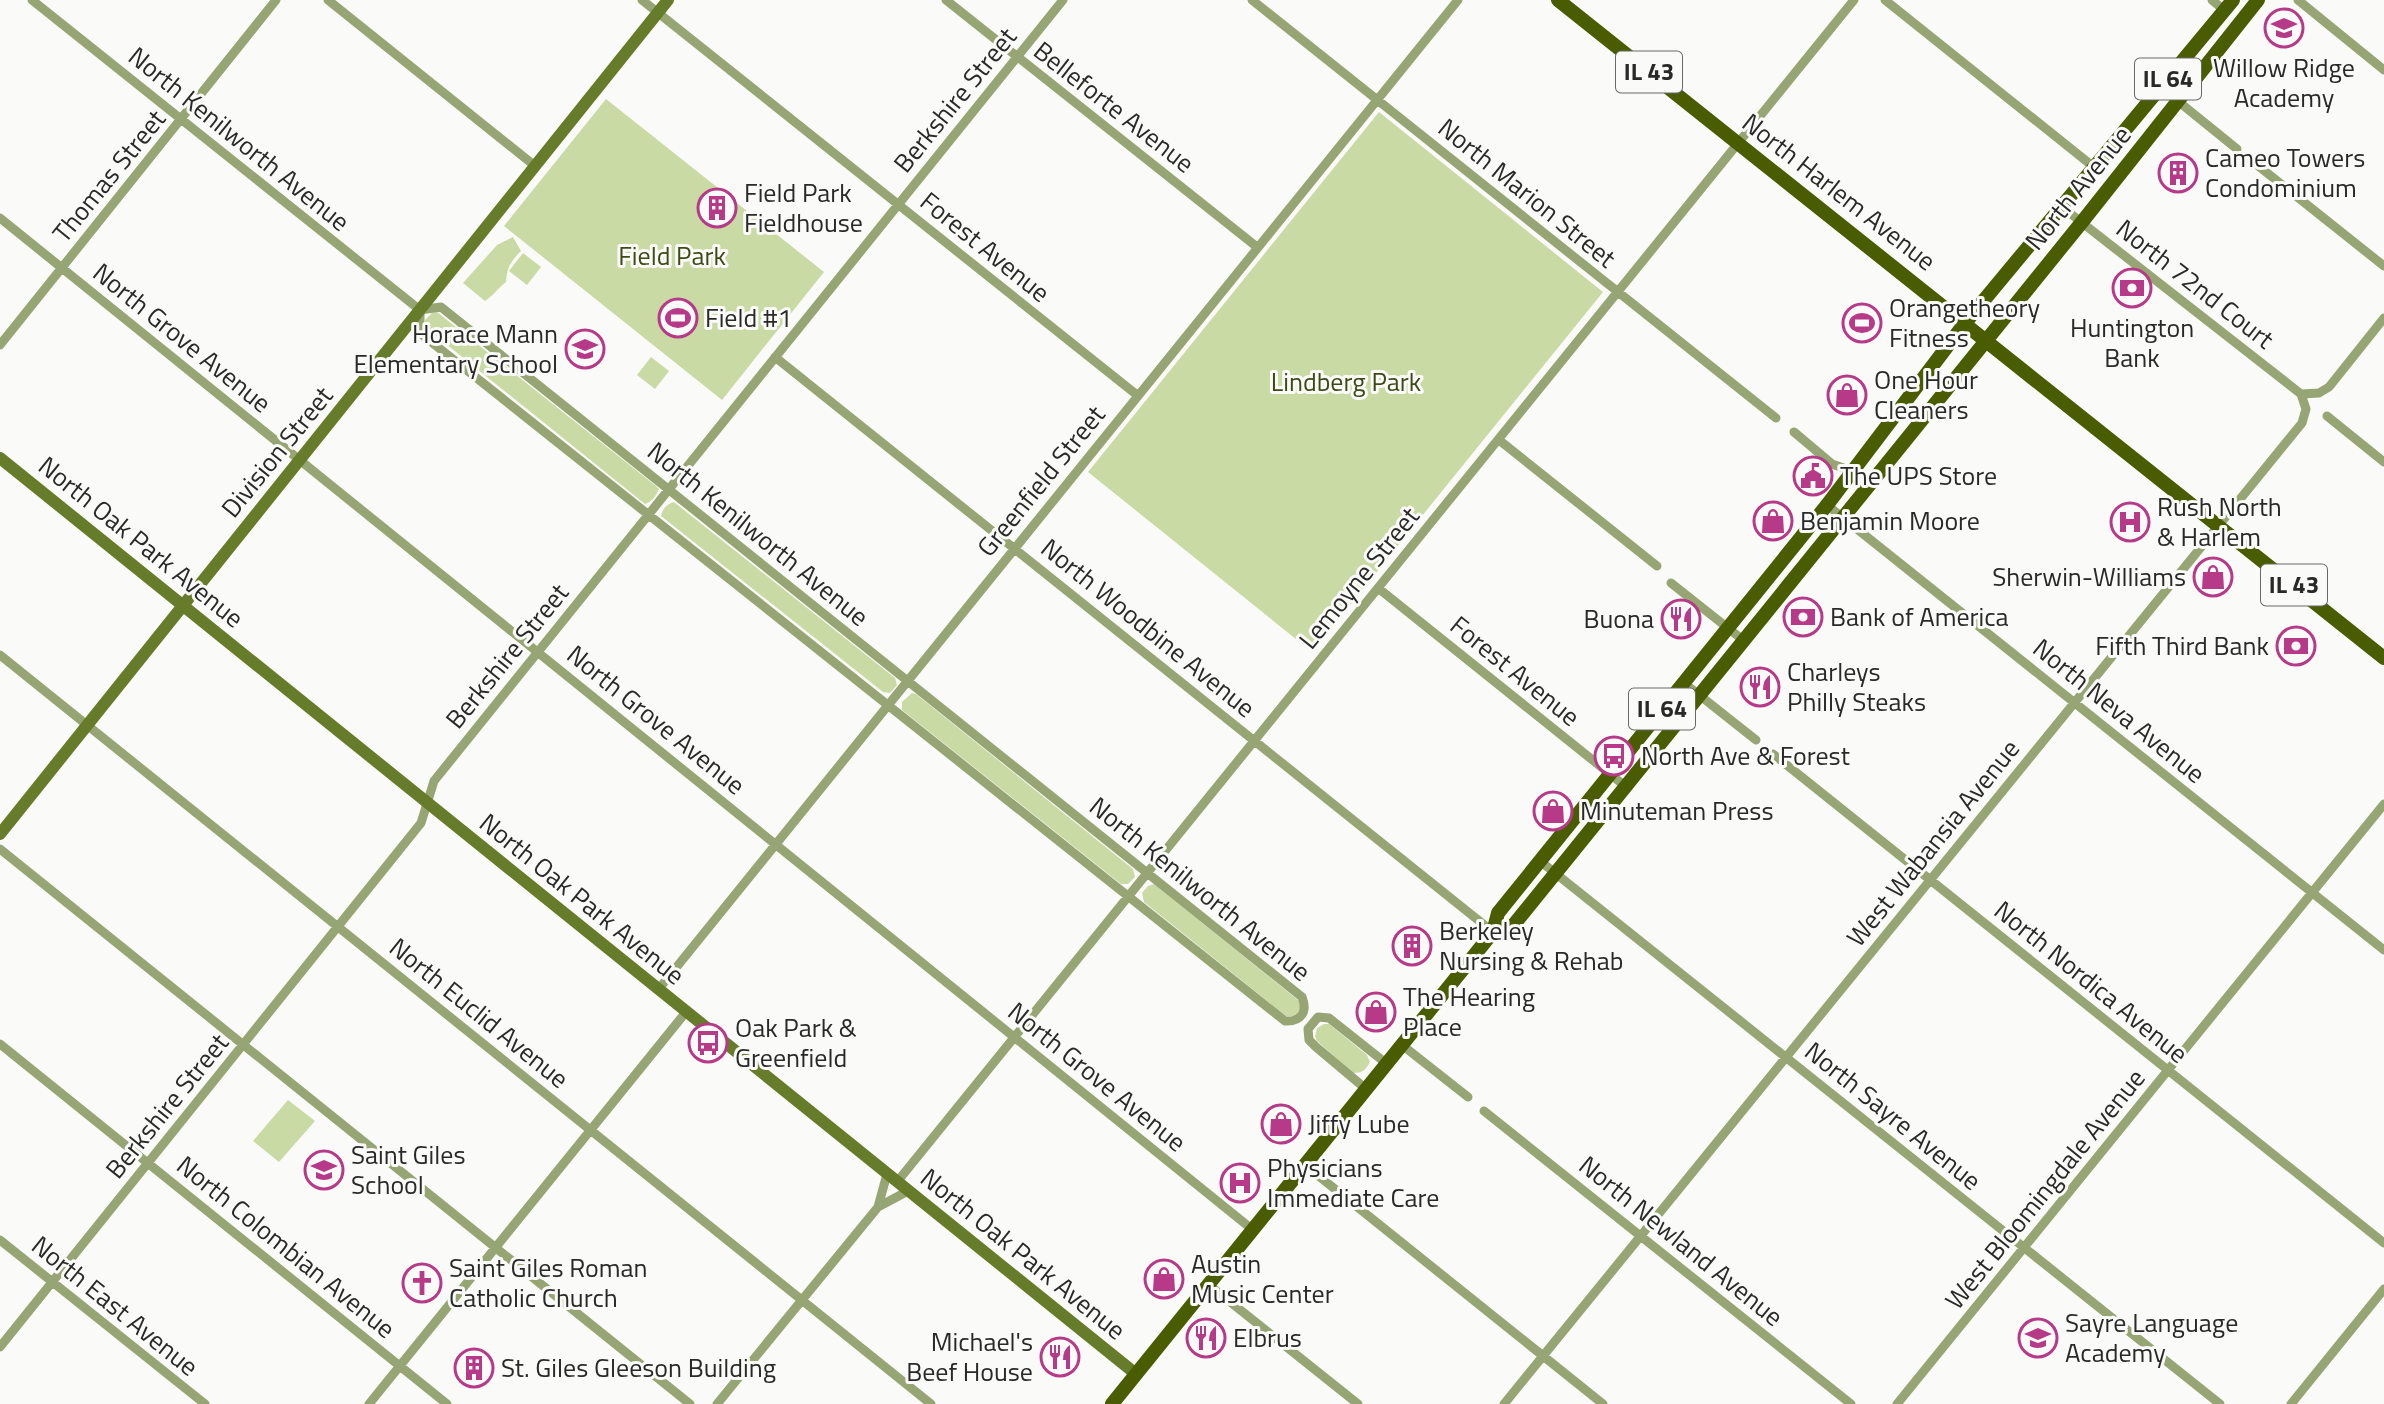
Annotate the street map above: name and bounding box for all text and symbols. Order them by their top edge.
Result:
school or university icon: Willow Ridge Academy [2263,7,2305,49]
street label: Berkshire Street [884,19,1025,181]
street label: Belleforte Avenue [1026,31,1203,182]
street label: North Kenilworth Avenue [120,37,358,240]
place label: Willow Ridge Academy [2213,48,2355,117]
road number: IL 43 [1616,52,1682,92]
road number: IL 64 [2135,58,2201,100]
street label: Thomas Street [43,101,174,251]
street label: North Harlem Avenue [1734,103,1944,280]
street label: North Marion Street [1430,109,1625,277]
street label: North Avenue [2015,117,2140,258]
place label: Cameo Towers Condominium [2205,138,2365,207]
building icon: Cameo Towers Condominium [2157,152,2199,194]
place label: Field Park Fieldhouse [744,173,863,242]
street label: Forest Avenue [912,182,1059,311]
building icon: Field Park Fieldhouse [696,187,738,229]
street label: North 72nd Court [2108,209,2283,358]
park label: Field Park [618,236,726,275]
street label: North Grove Avenue [85,253,280,422]
bank icon: Huntington Bank [2111,267,2153,309]
place label: Orangetheory Fitness [1889,288,2040,357]
sports icon: Field #1 [657,297,699,339]
place label: Field #1 [705,298,792,337]
sports icon: Orangetheory Fitness [1841,302,1883,344]
place label: Huntington Bank [2070,308,2194,377]
place label: Horace Mann Elementary School [353,314,558,383]
school or university icon: Horace Mann Elementary School [564,328,606,370]
place label: One Hour Cleaners [1874,360,1978,429]
park label: Lindberg Park [1271,362,1421,401]
shop icon: One Hour Cleaners [1826,374,1868,416]
street label: Division Street [211,378,342,526]
street label: Greenfield Street [967,397,1114,565]
street label: North Kenilworth Avenue [639,432,877,635]
street label: North Oak Park Avenue [30,446,252,637]
public building icon: The UPS Store [1792,455,1834,497]
place label: The UPS Store [1840,456,1997,495]
place label: Rush North & Harlem [2157,487,2282,556]
street label: Lemoyne Street [1289,498,1428,657]
shop icon: Benjamin Moore [1752,500,1794,542]
place label: Benjamin Moore [1800,501,1980,540]
hospital icon: Rush North & Harlem [2109,501,2151,543]
street label: North Woodbine Avenue [1033,529,1264,727]
shop icon: Sherwin-Williams [2192,556,2234,598]
place label: Sherwin-Williams [1992,557,2186,596]
road number: IL 43 [2261,564,2327,606]
street label: Berkshire Street [436,575,577,737]
bank icon: Bank of America [1782,596,1824,638]
place label: Bank of America [1830,597,2009,636]
restaurant icon: Buona [1660,598,1702,640]
place label: Buona [1583,599,1654,638]
street label: Forest Avenue [1442,606,1589,735]
bank icon: Fifth Third Bank [2275,625,2317,667]
place label: Fifth Third Bank [2095,626,2269,665]
street label: North Neva Avenue [2025,629,2214,792]
street label: North Grove Avenue [559,635,754,804]
place label: Charleys Philly Steaks [1787,652,1926,721]
restaurant icon: Charleys Philly Steaks [1739,666,1781,708]
road number: IL 64 [1629,688,1695,730]
street label: West Wabansia Avenue [1837,731,2029,955]
bus stop icon: North Ave & Forest [1593,735,1635,777]
place label: North Ave & Forest [1641,736,1850,775]
street label: North Kenilworth Avenue [1081,787,1319,990]
shop icon: Minuteman Press [1532,790,1574,832]
place label: Minuteman Press [1580,791,1773,830]
street label: North Oak Park Avenue [471,803,693,994]
street label: North Nordica Avenue [1986,891,2197,1072]
place label: Berkeley Nursing & Rehab [1439,911,1623,980]
building icon: Berkeley Nursing & Rehab [1391,925,1433,967]
street label: North Euclid Avenue [381,928,577,1097]
place label: The Hearing Place [1403,977,1535,1046]
shop icon: The Hearing Place [1355,991,1397,1033]
street label: North Grove Avenue [1000,992,1195,1161]
place label: Oak Park & Greenfield [735,1008,857,1077]
bus stop icon: Oak Park & Greenfield [687,1022,729,1064]
street label: Berkshire Street [96,1025,237,1187]
street label: North Sayre Avenue [1797,1032,1990,1199]
street label: West Bloomingdale Avenue [1935,1060,2154,1317]
shop icon: Jiffy Lube [1260,1103,1302,1145]
place label: Jiffy Lube [1308,1104,1410,1143]
place label: Saint Giles School [351,1135,465,1204]
street label: North Colombian Avenue [169,1146,404,1347]
street label: North Newland Avenue [1571,1146,1792,1335]
place label: Physicians Immediate Care [1267,1148,1439,1217]
school or university icon: Saint Giles School [303,1149,345,1191]
street label: North Oak Park Avenue [912,1158,1134,1349]
hospital icon: Physicians Immediate Care [1219,1162,1261,1204]
street label: North East Avenue [24,1226,207,1385]
place label: Austin Music Center [1191,1244,1334,1313]
place label: Saint Giles Roman Catholic Church [449,1248,647,1317]
shop icon: Austin Music Center [1143,1258,1185,1300]
church icon: Saint Giles Roman Catholic Church [401,1262,443,1304]
place label: Sayre Language Academy [2065,1303,2238,1372]
restaurant icon: Elbrus [1185,1317,1227,1359]
school or university icon: Sayre Language Academy [2017,1317,2059,1359]
place label: Elbrus [1233,1318,1302,1357]
place label: Michael's Beef House [906,1322,1033,1391]
restaurant icon: Michael's Beef House [1039,1336,1081,1378]
building icon: St. Giles Gleeson Building [453,1347,495,1389]
place label: St. Giles Gleeson Building [501,1348,776,1387]

